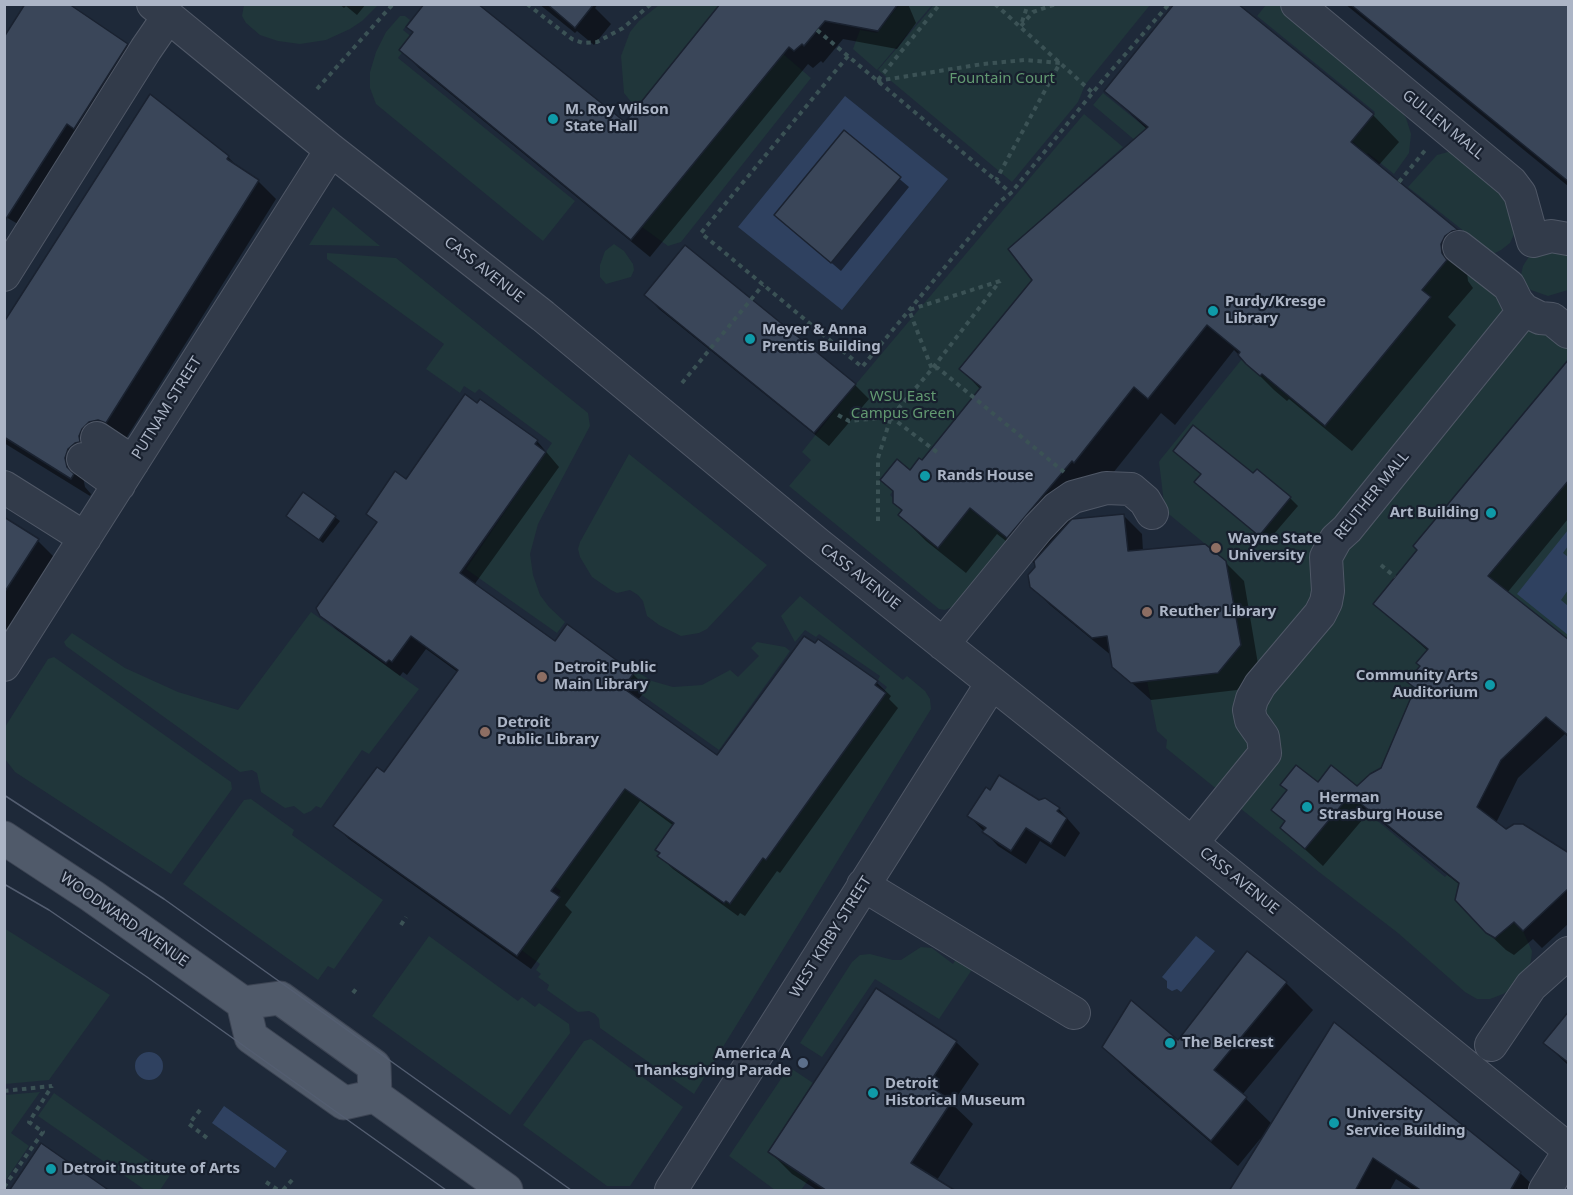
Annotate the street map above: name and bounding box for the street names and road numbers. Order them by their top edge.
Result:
street label: GULLEN MALL [1398,86,1488,164]
street label: CASS AVENUE [440,233,528,307]
street label: PUTNAM STREET [128,353,206,463]
street label: REUTHER MALL [1331,448,1413,544]
street label: CASS AVENUE [816,540,904,614]
street label: CASS AVENUE [1196,844,1282,918]
street label: WOODWARD AVENUE [57,869,191,971]
street label: WEST KIRBY STREET [786,873,876,1001]

